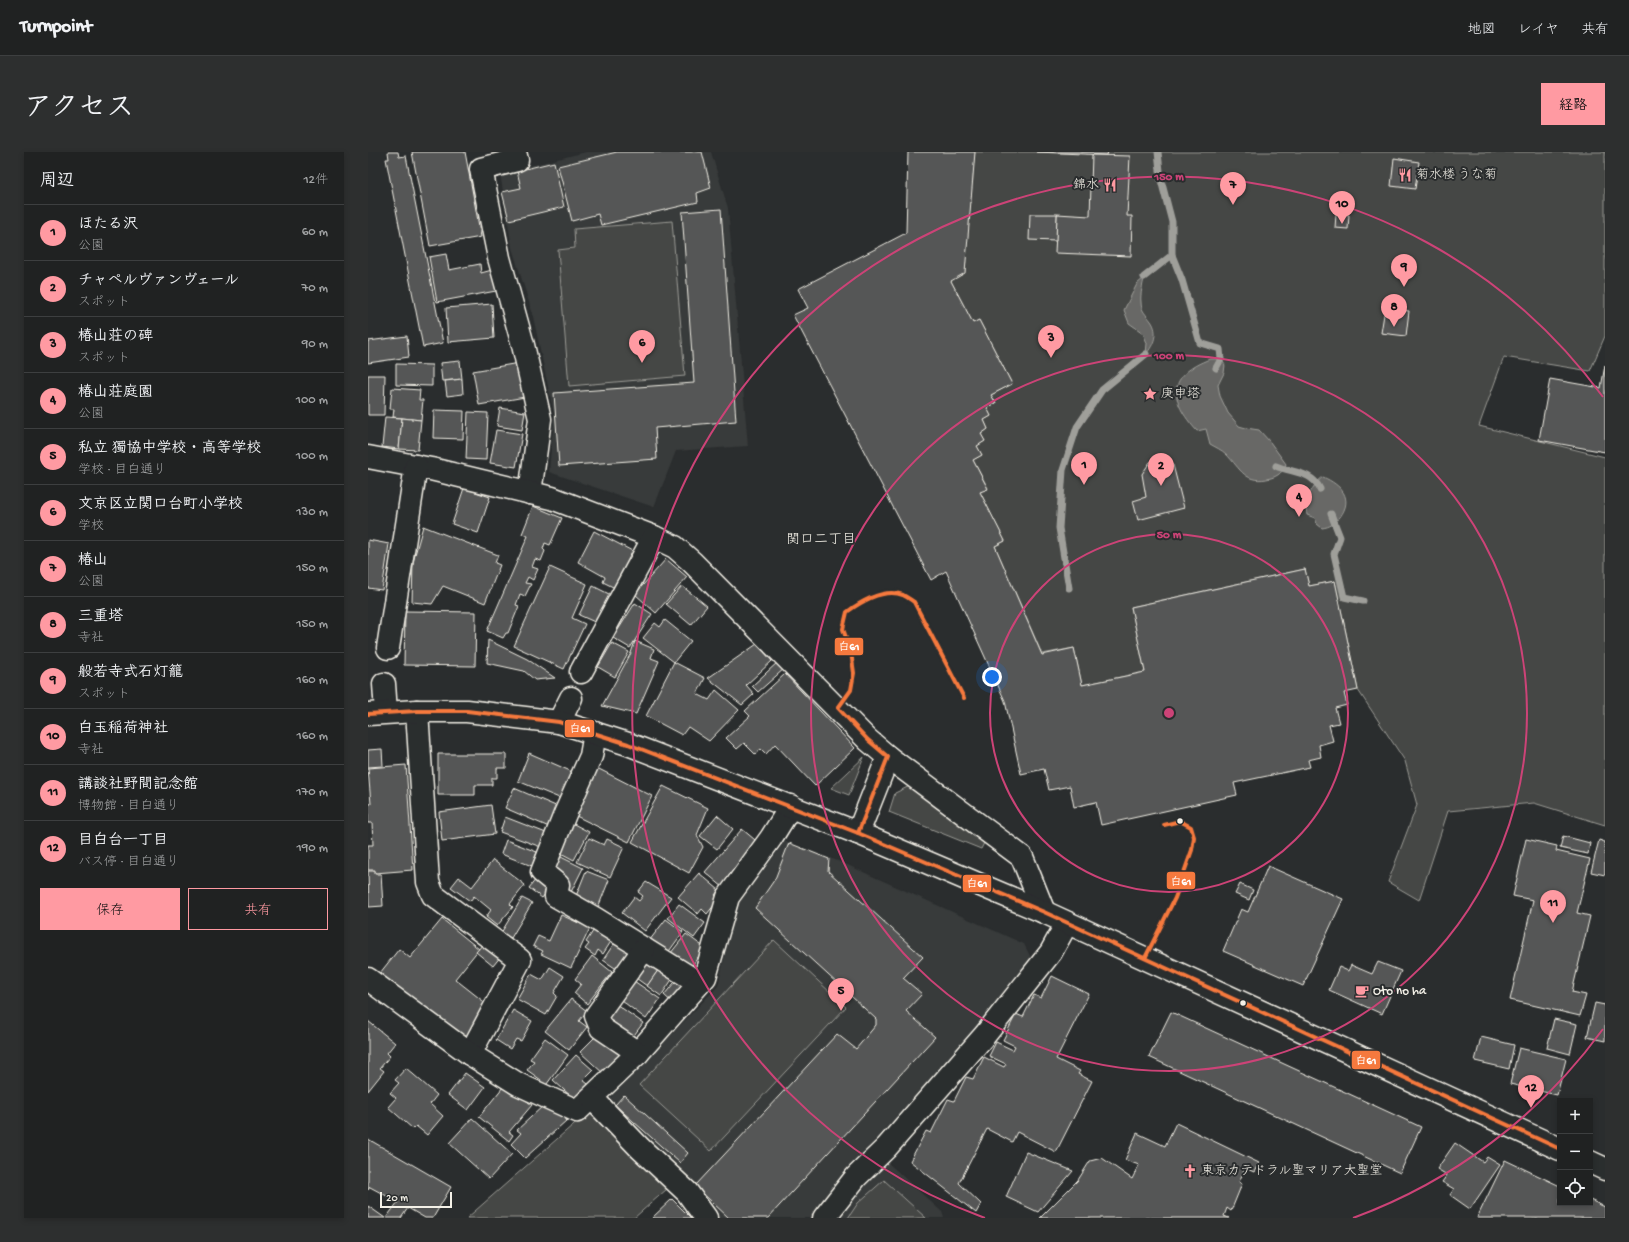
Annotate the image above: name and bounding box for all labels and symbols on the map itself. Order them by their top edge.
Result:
restaurant icon: 菊水楼 うな菊 [1397,167,1413,183]
place label: 菊水楼 うな菊 [1416,168,1497,183]
text: 150 m [1153,171,1184,185]
pin: 7 [1220,172,1246,205]
restaurant icon: 錦水 [1102,177,1118,193]
place label: 錦水 [1073,178,1099,193]
pin: 10 [1329,191,1355,224]
pin: 9 [1391,254,1417,287]
pin: 8 [1381,294,1407,327]
pin: 3 [1038,325,1064,358]
pin: 6 [629,330,655,363]
text: 100 m [1153,350,1184,364]
place icon: 庚申塔 [1142,386,1158,402]
place label: 庚申塔 [1161,387,1200,402]
pin: 1 [1071,452,1097,485]
pin: 2 [1148,453,1174,486]
pin: 4 [1286,484,1312,517]
text: 50 m [1157,529,1182,543]
district label: 関口二丁目 [786,532,856,549]
line badge: 白61 [834,637,864,656]
text: 白61 [838,641,860,654]
your location [982,667,1002,687]
centre of rings [1162,706,1176,720]
line badge: 白61 [564,719,595,738]
text: 白61 [569,723,591,736]
unlabelled marker [1175,816,1185,826]
line badge: 白61 [1166,871,1196,890]
line badge: 白61 [962,874,992,893]
text: 白61 [1170,876,1192,889]
text: 白61 [966,878,988,891]
pin: 11 [1540,890,1566,923]
pin: 5 [828,978,854,1011]
cafe icon: Oto no ha [1354,983,1370,999]
place label: Oto no ha [1373,984,1427,999]
unlabelled marker [1238,998,1248,1008]
line badge: 白61 [1351,1050,1381,1070]
text: 白61 [1355,1055,1377,1068]
pin: 12 [1518,1075,1544,1108]
church icon: 東京カテドラル聖マリア大聖堂 [1182,1163,1198,1179]
place label: 東京カテドラル聖マリア大聖堂 [1201,1163,1382,1179]
scale bar [380,1190,452,1209]

